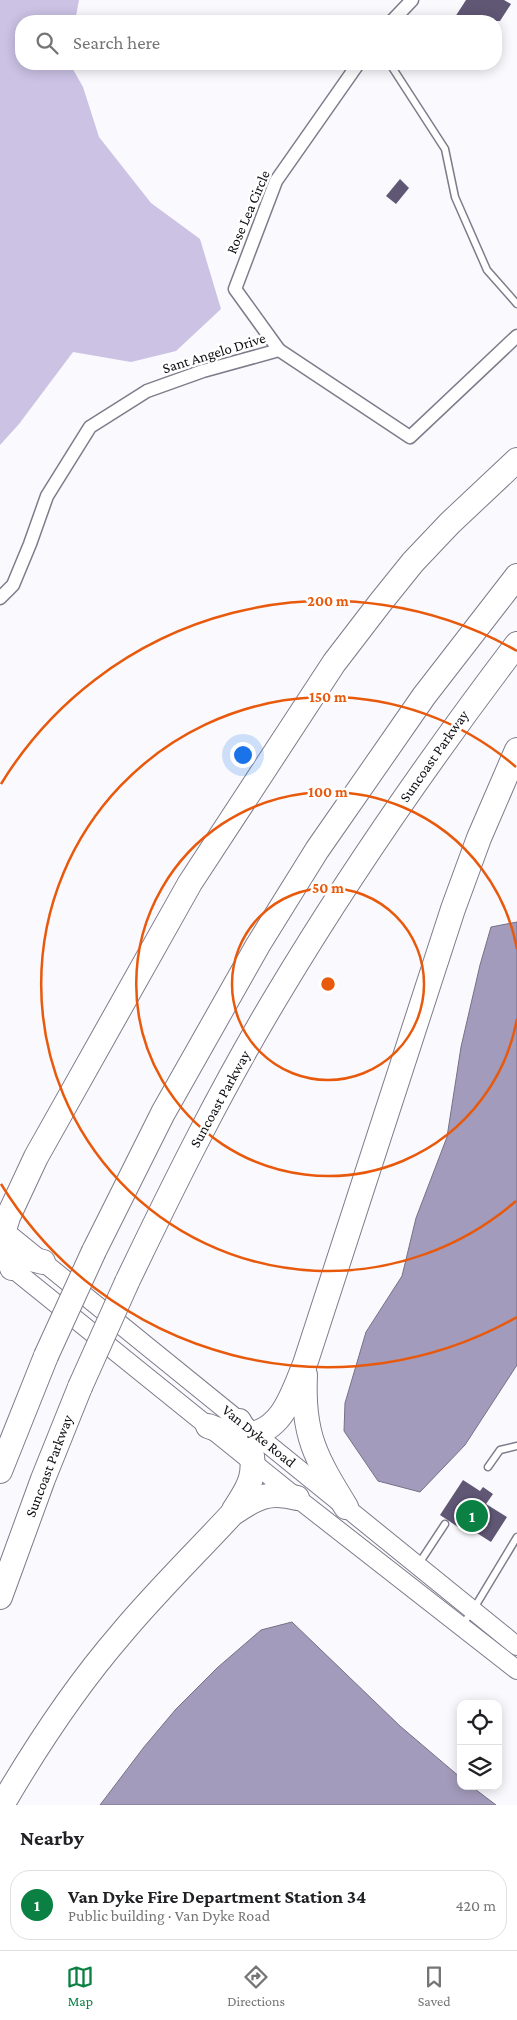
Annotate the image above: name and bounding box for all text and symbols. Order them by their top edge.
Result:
search box [15,15,502,70]
icon: search [33,29,61,57]
text: Search here [73,32,160,53]
street label: Rose Lea Circle [223,167,273,256]
street label: Sant Angelo Drive [161,330,268,377]
text: 200 m [307,593,349,609]
text: 150 m [309,689,347,705]
street label: Suncoast Parkway [396,707,472,806]
your location [230,742,256,768]
text: 100 m [308,784,348,800]
text: 50 m [312,880,344,896]
centre of rings [319,975,337,993]
street label: Suncoast Parkway [187,1048,254,1151]
street label: Van Dyke Road [219,1402,299,1471]
street label: Suncoast Parkway [22,1412,77,1520]
pin: 1 [456,1497,488,1535]
map controls [457,1700,502,1790]
button: locate [457,1700,502,1745]
button: layers [457,1745,502,1790]
text: Nearby [20,1826,84,1850]
text: Van Dyke Fire Department Station 34 [68,1886,366,1907]
text: 1 [34,1897,40,1914]
text: 420 m [455,1897,496,1914]
text: Public building · Van Dyke Road [68,1907,270,1924]
tab: Map [66,1963,94,2009]
tab: Directions [227,1963,285,2009]
tab: Saved [418,1963,451,2009]

